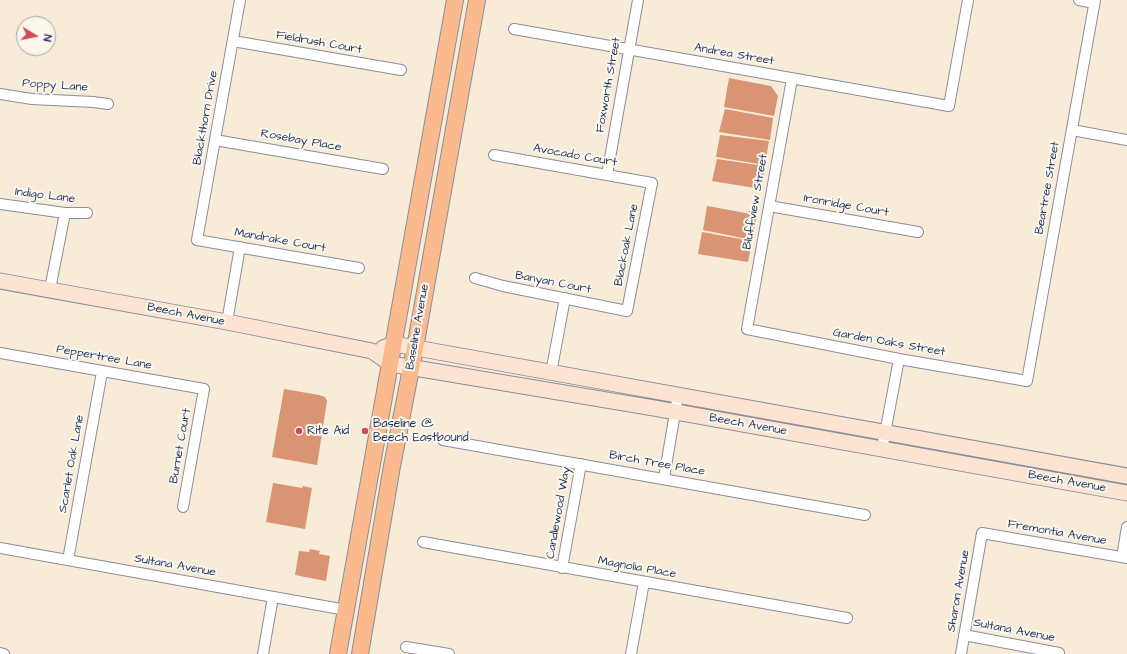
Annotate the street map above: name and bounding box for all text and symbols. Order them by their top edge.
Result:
north arrow [16,16,56,56]
street label: Fieldrush Court [275,28,363,58]
text: N [39,33,55,43]
street label: Foxworth Street [594,36,624,134]
street label: Andrea Street [693,41,775,69]
street label: Blackthorn Drive [191,70,221,166]
street label: Poppy Lane [22,77,88,95]
street label: Rosebay Place [259,127,343,155]
street label: Beartree Street [1033,140,1063,236]
street label: Avocado Court [532,142,618,170]
street label: Bluffview Street [741,153,771,251]
street label: Indigo Lane [14,185,76,207]
street label: Ironridge Court [802,191,890,221]
street label: Blackoak Lane [612,203,642,287]
street label: Mandrake Court [233,226,327,256]
street label: Banyan Court [514,269,592,297]
street label: Baseline Avenue [403,283,433,371]
street label: Beech Avenue [146,300,226,330]
street label: Garden Oaks Street [832,326,946,360]
street label: Peppertree Lane [55,343,153,373]
street label: Burnet Court [167,407,195,485]
street label: Beech Avenue [708,411,788,439]
street label: Scarlet Oak Lane [56,414,88,514]
place label: Baseline @ Beech Eastbound [373,417,469,445]
place label: Rite Aid [307,424,349,438]
marker: Rite Aid [294,426,304,436]
marker: Baseline @ Beech Eastbound [360,426,370,436]
street label: Birch Tree Place [608,448,706,480]
street label: Candlewood Way [544,466,574,560]
street label: Beech Avenue [1027,468,1107,496]
street label: Fremontia Avenue [1006,517,1108,549]
street label: Sharon Avenue [945,549,973,633]
street label: Sultana Avenue [133,552,217,580]
street label: Magnolia Place [597,554,677,582]
street label: Sultana Avenue [972,616,1056,646]

